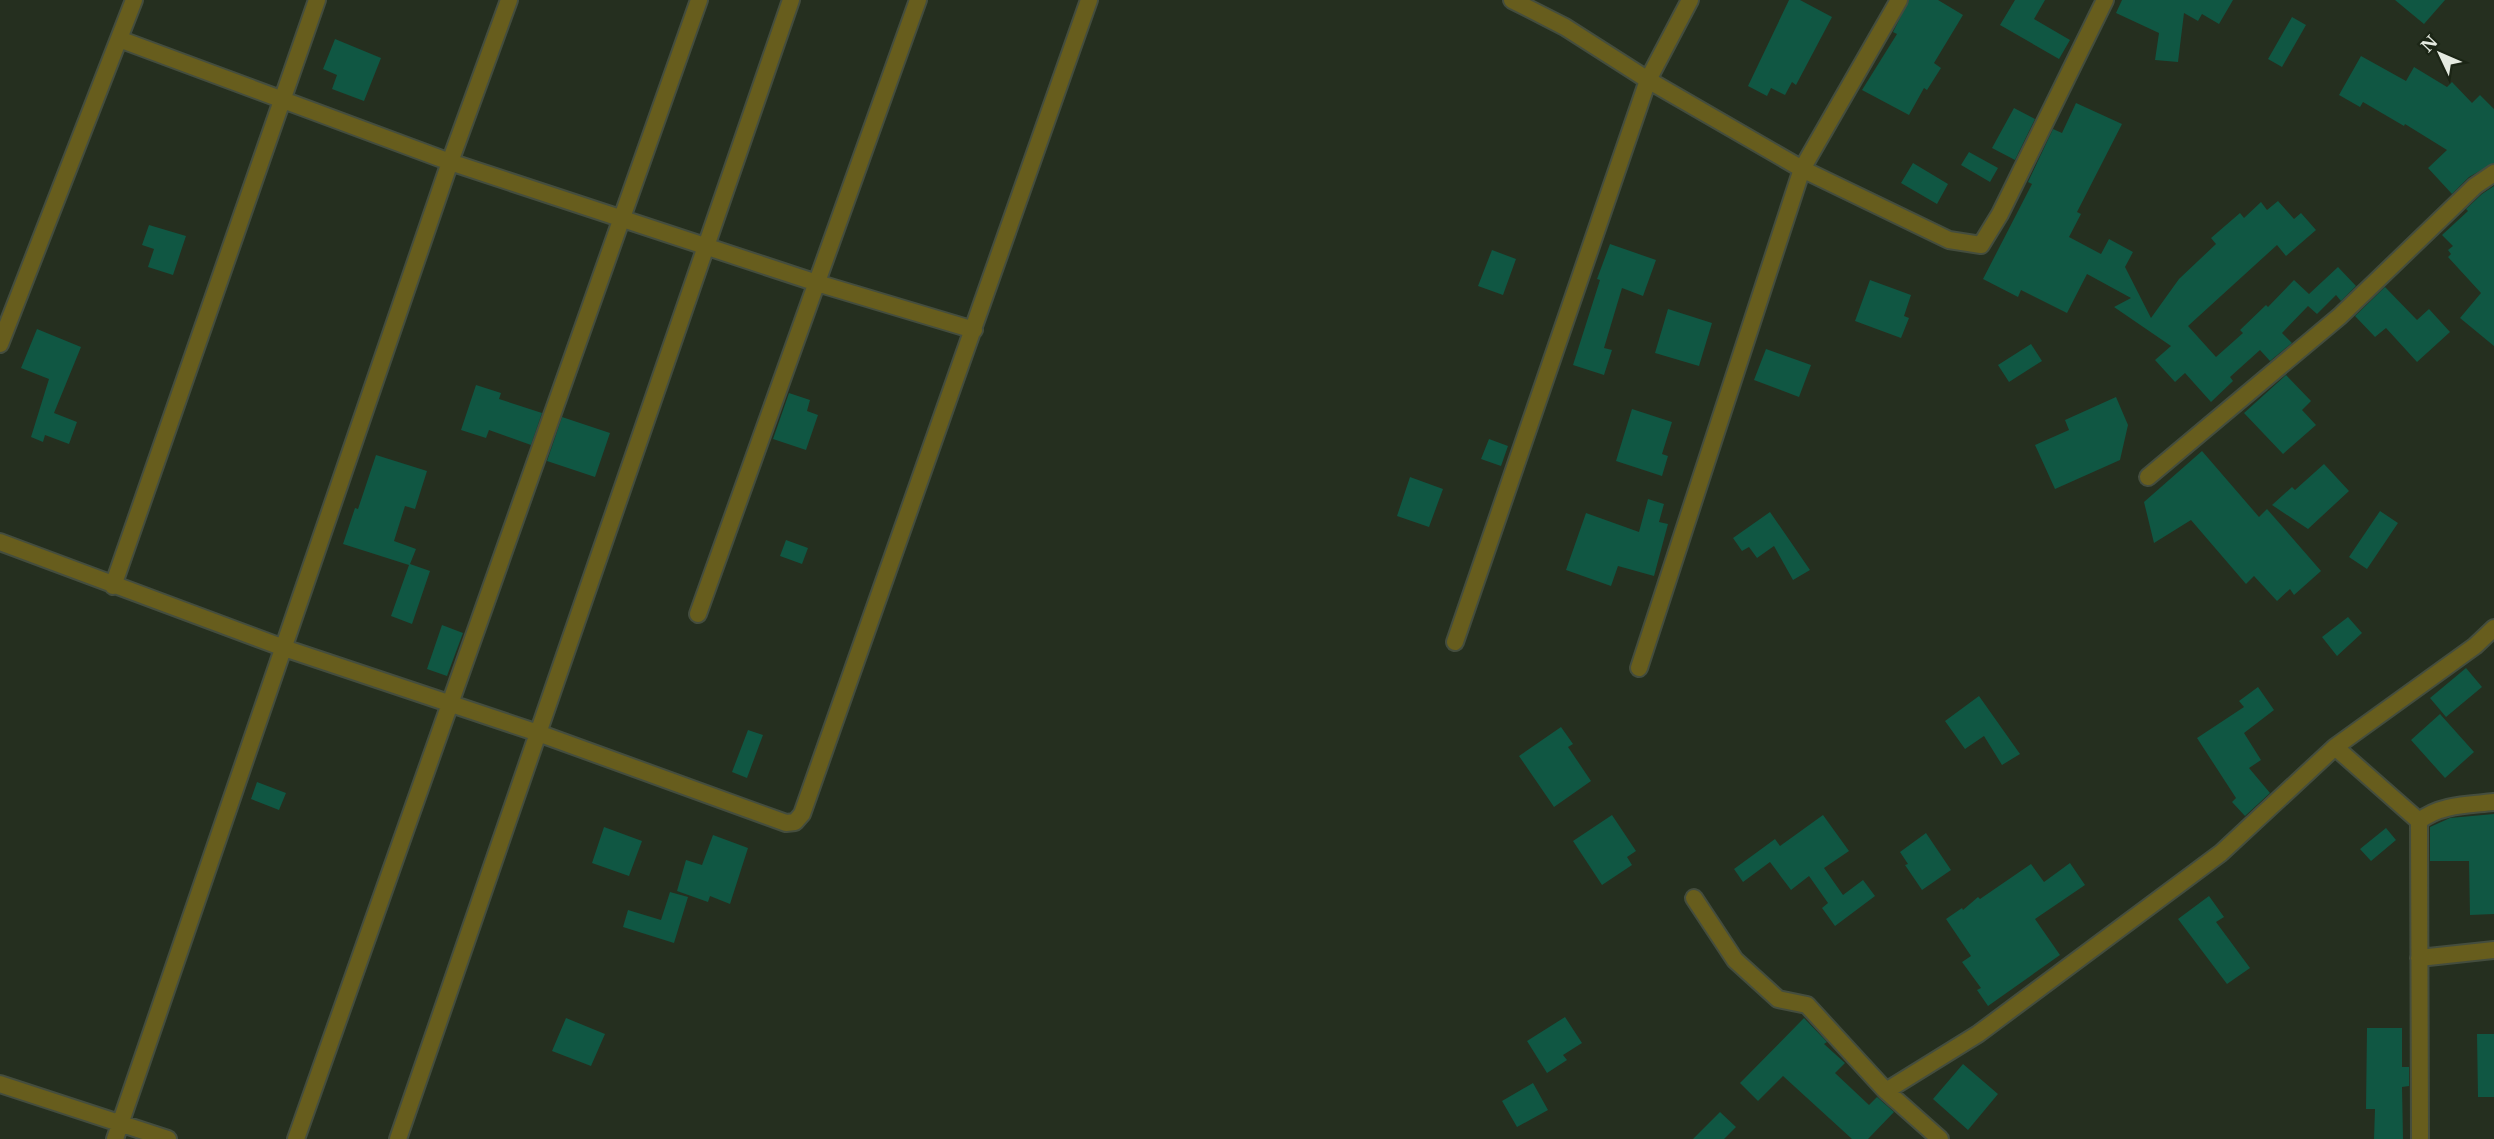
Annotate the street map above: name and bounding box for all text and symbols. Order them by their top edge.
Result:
north arrow [2410,24,2470,84]
text: N [2417,31,2442,56]

